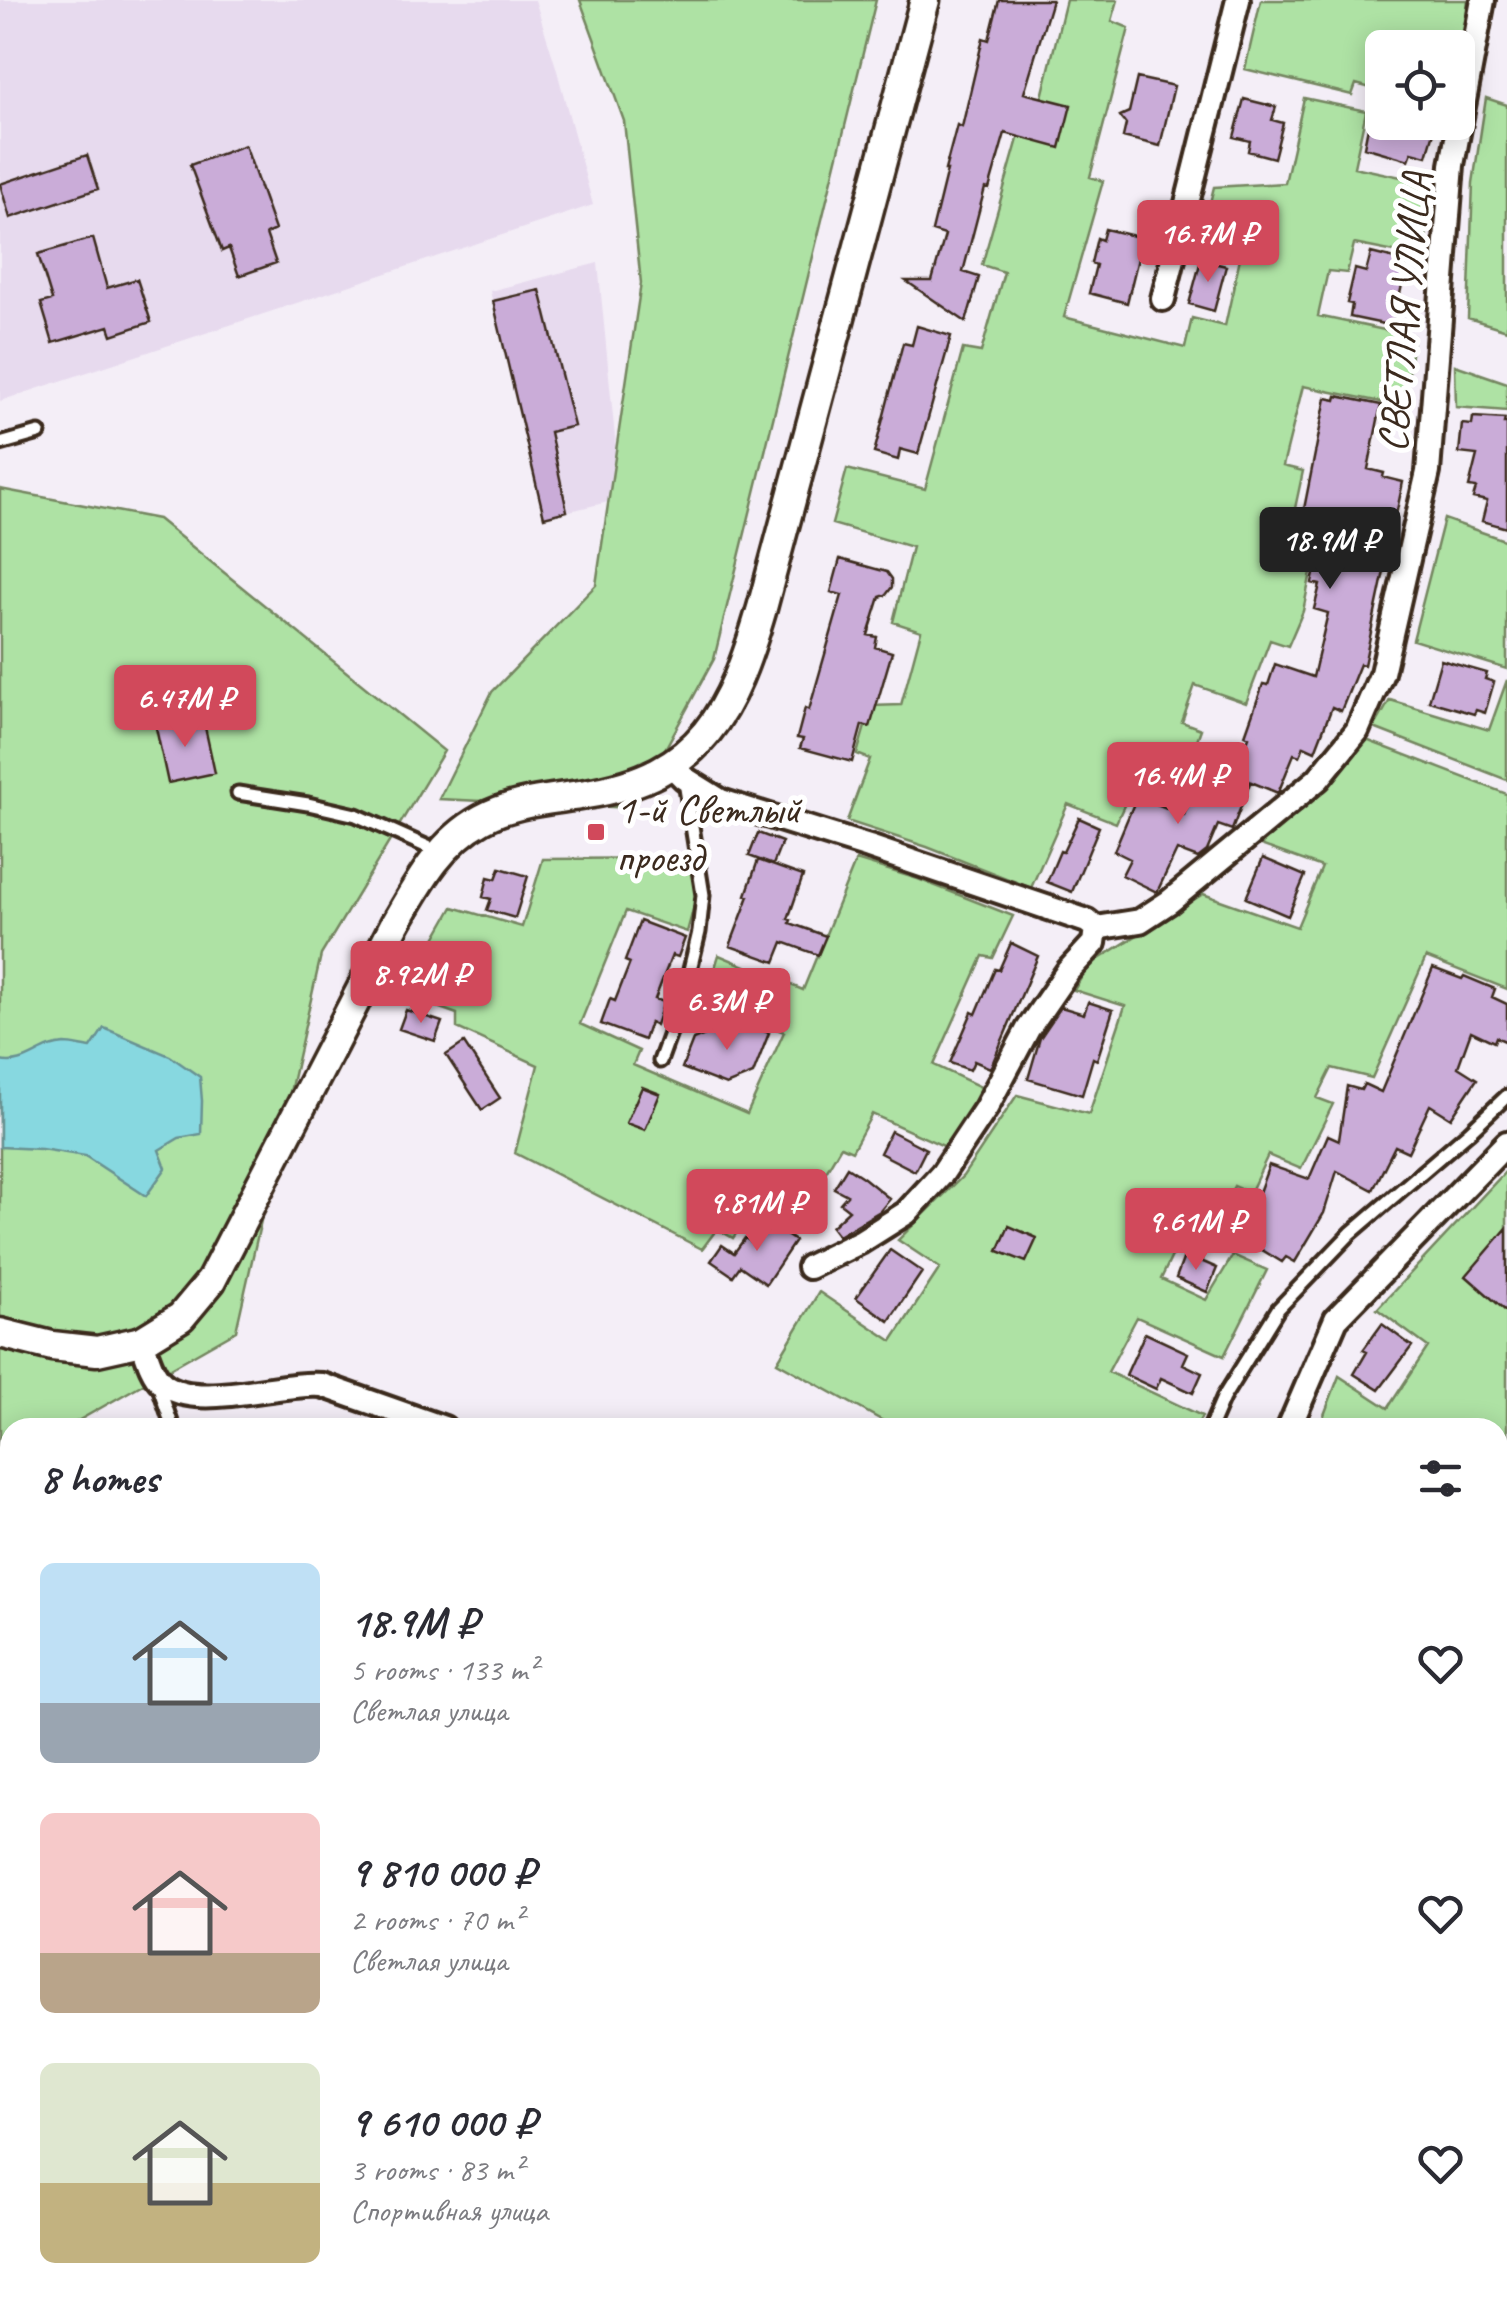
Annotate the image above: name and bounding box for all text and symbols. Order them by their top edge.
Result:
map controls [1365,30,1475,140]
button: locate [1365,30,1475,140]
street label: СВЕТЛАЯ УЛИЦА [1366,169,1443,454]
pin: 16.7M ₽ [1116,200,1300,285]
text: 16.7M ₽ [1159,212,1257,253]
pin: 18.9M ₽ [1238,507,1422,592]
text: 18.9M ₽ [1282,519,1378,560]
pin: 6.47M ₽ [93,665,277,750]
text: 6.47M ₽ [136,677,234,718]
pin: 16.4M ₽ [1086,742,1270,827]
text: 16.4M ₽ [1129,754,1227,795]
place label: 1-й Светлый проезд [616,783,803,884]
marker: 1-й Светлый проезд [585,821,607,843]
pin: 8.92M ₽ [329,941,513,1026]
text: 8.92M ₽ [373,953,469,994]
pin: 6.3M ₽ [646,968,808,1053]
text: 6.3M ₽ [685,980,769,1021]
pin: 9.81M ₽ [665,1169,849,1254]
text: 9.81M ₽ [709,1181,805,1222]
pin: 9.61M ₽ [1104,1188,1288,1273]
text: 9.61M ₽ [1147,1200,1245,1241]
icon: filters [1413,1451,1468,1506]
text: 8 homes [40,1452,159,1505]
text: 18.9M ₽ [350,1596,477,1649]
icon: home [120,1603,240,1723]
icon: heart [1413,1636,1468,1691]
text: 5 rooms · 133 m² [350,1649,537,1690]
text: Светлая улица [350,1690,507,1731]
text: 9 810 000 ₽ [350,1846,534,1899]
icon: home [120,1853,240,1973]
icon: heart [1413,1886,1468,1941]
text: 2 rooms · 70 m² [350,1899,523,1940]
text: Светлая улица [350,1940,507,1981]
text: 9 610 000 ₽ [350,2096,535,2149]
icon: home [120,2103,240,2223]
icon: heart [1413,2136,1468,2191]
text: 3 rooms · 83 m² [350,2149,523,2190]
text: Спортивная улица [350,2190,548,2231]

